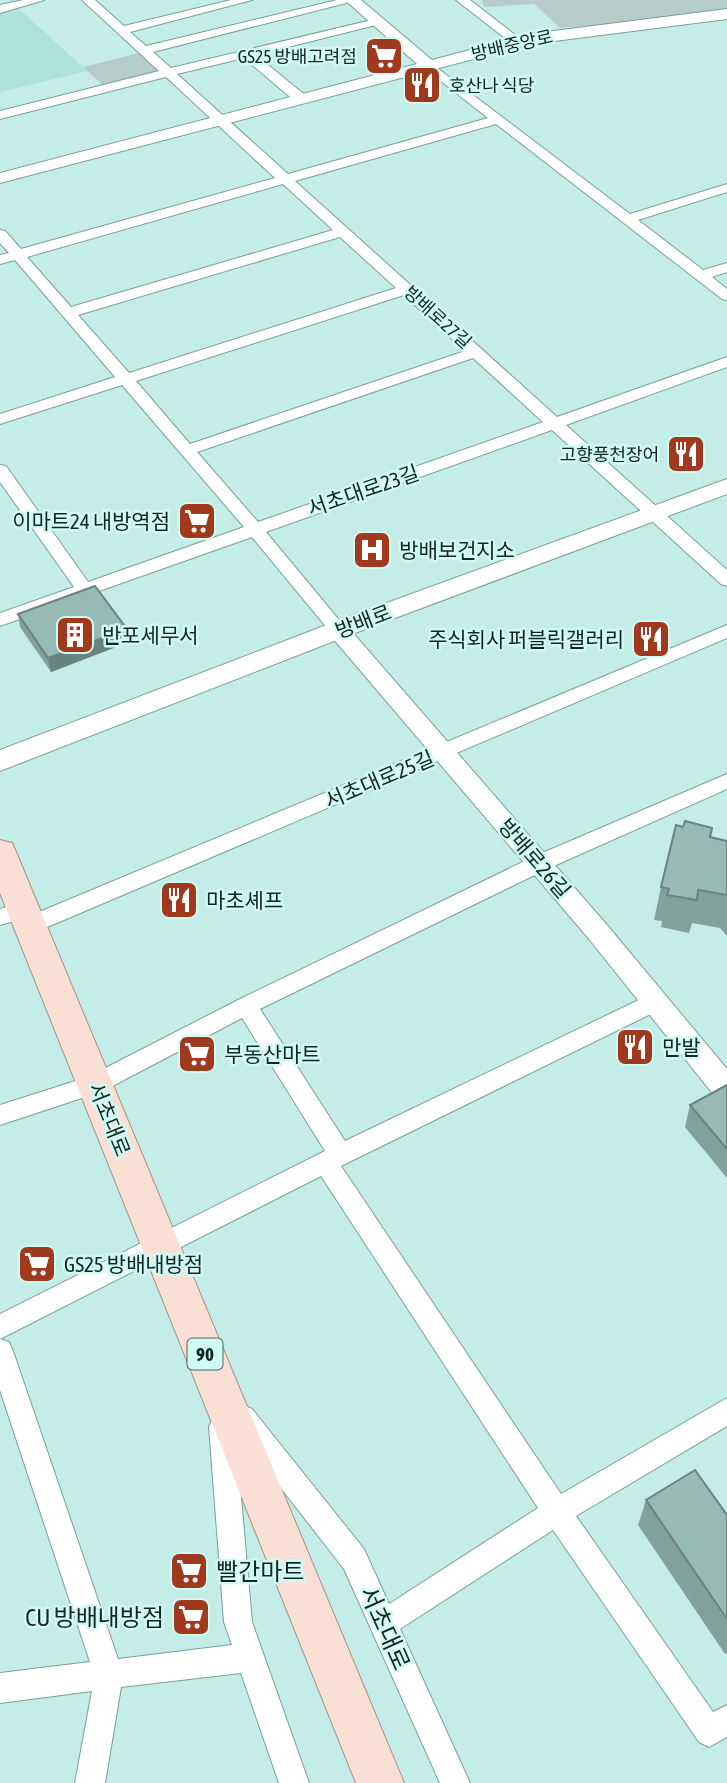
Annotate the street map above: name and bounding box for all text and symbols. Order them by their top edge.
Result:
street label: 방배중앙로 [469,25,555,65]
supermarket icon: GS25 방배고려점 [363,35,405,77]
place label: GS25 방배고려점 [238,46,357,67]
restaurant icon: 호산나 식당 [401,64,443,106]
place label: 호산나 식당 [449,75,534,96]
street label: 방배로27길 [400,281,476,353]
restaurant icon: 고향풍천장어 [665,433,707,475]
place label: 고향풍천장어 [560,444,659,465]
street label: 서초대로23길 [304,460,422,520]
supermarket icon: 이마트24 내방역점 [176,500,218,542]
place label: 이마트24 내방역점 [12,509,170,533]
hospital icon: 방배보건지소 [351,529,393,571]
place label: 방배보건지소 [399,538,515,562]
street label: 방배로 [332,599,394,643]
building icon: 반포세무서 [54,614,96,656]
restaurant icon: 주식회사 퍼블릭갤러리 [630,618,672,660]
place label: 반포세무서 [102,623,199,647]
place label: 주식회사 퍼블릭갤러리 [428,627,624,651]
street label: 서초대로25길 [321,745,437,813]
street label: 방배로26길 [494,814,576,902]
restaurant icon: 마초셰프 [158,879,200,921]
place label: 마초셰프 [206,888,283,912]
restaurant icon: 만발 [614,1026,656,1068]
supermarket icon: 부동산마트 [176,1033,218,1075]
place label: 만발 [662,1035,701,1059]
place label: 부동산마트 [224,1042,321,1066]
street label: 서초대로 [84,1079,136,1159]
supermarket icon: GS25 방배내방점 [16,1243,58,1285]
place label: GS25 방배내방점 [64,1252,203,1276]
road number: 90 [188,1338,222,1370]
supermarket icon: 빨간마트 [168,1550,210,1592]
place label: 빨간마트 [216,1558,304,1585]
street label: 서초대로 [355,1582,415,1674]
supermarket icon: CU 방배내방점 [170,1596,212,1638]
place label: CU 방배내방점 [25,1604,164,1631]

